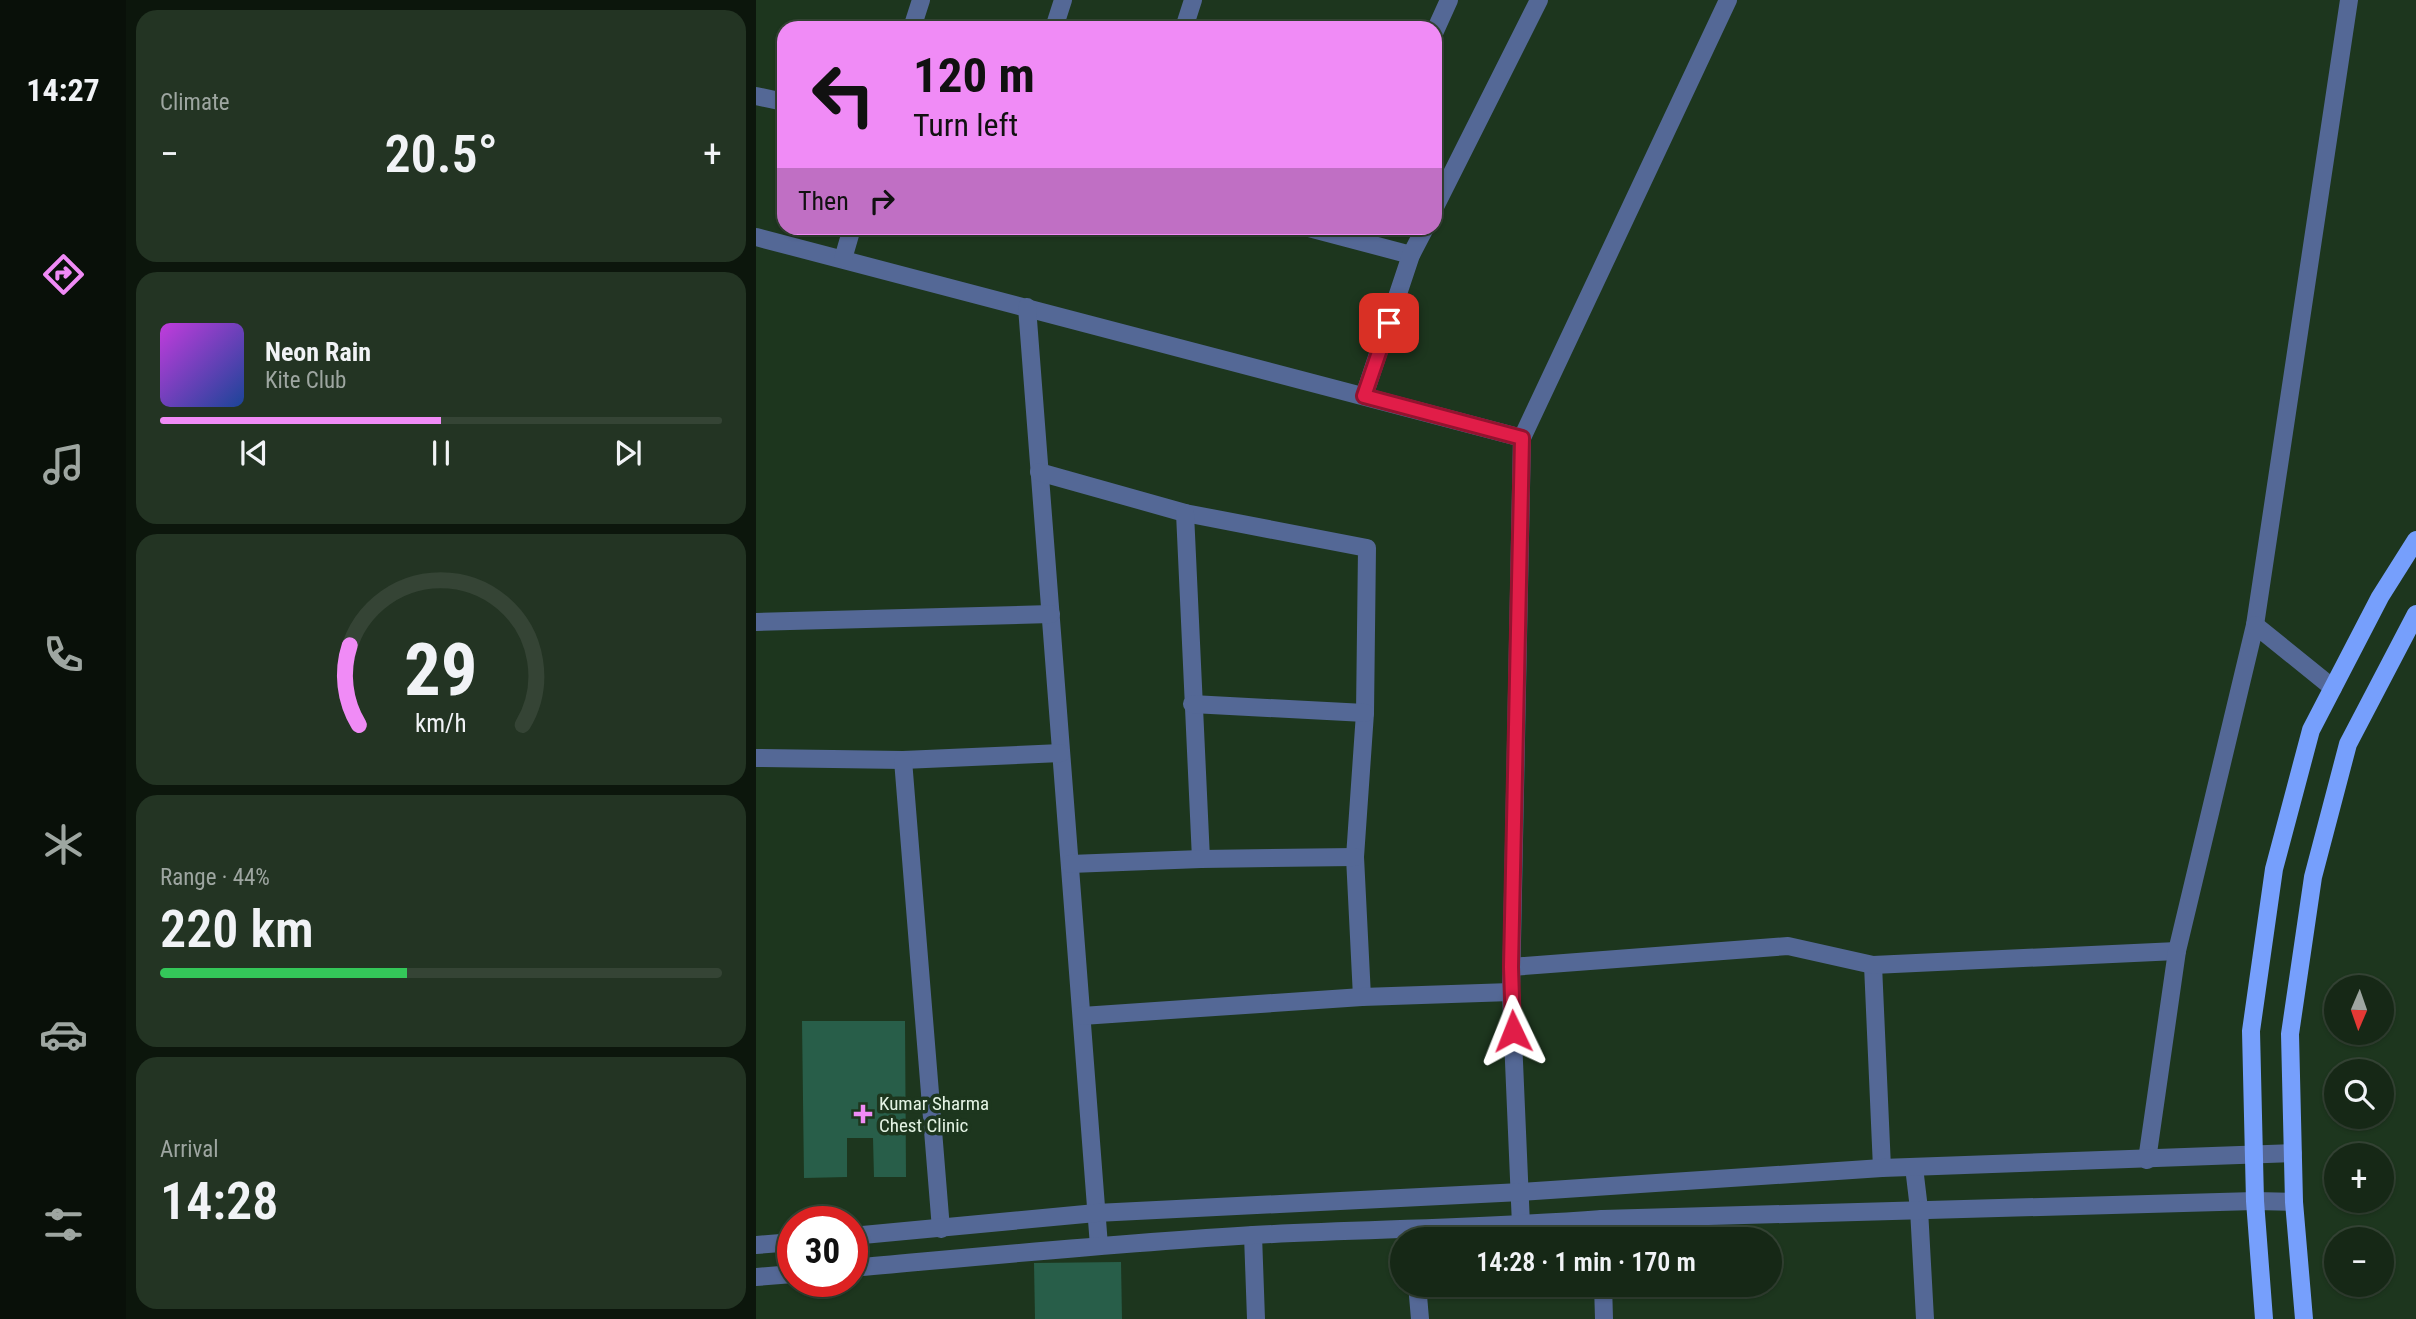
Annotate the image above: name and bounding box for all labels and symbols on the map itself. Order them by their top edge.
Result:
pin [1359,293,1419,353]
north arrow [2324,975,2394,1045]
position arrow [1476,994,1550,1068]
place label: Kumar Sharma Chest Clinic [879,1092,989,1137]
marker: Kumar Sharma Chest Clinic [853,1104,873,1124]
speed limit sign: 30 [777,1206,868,1297]

